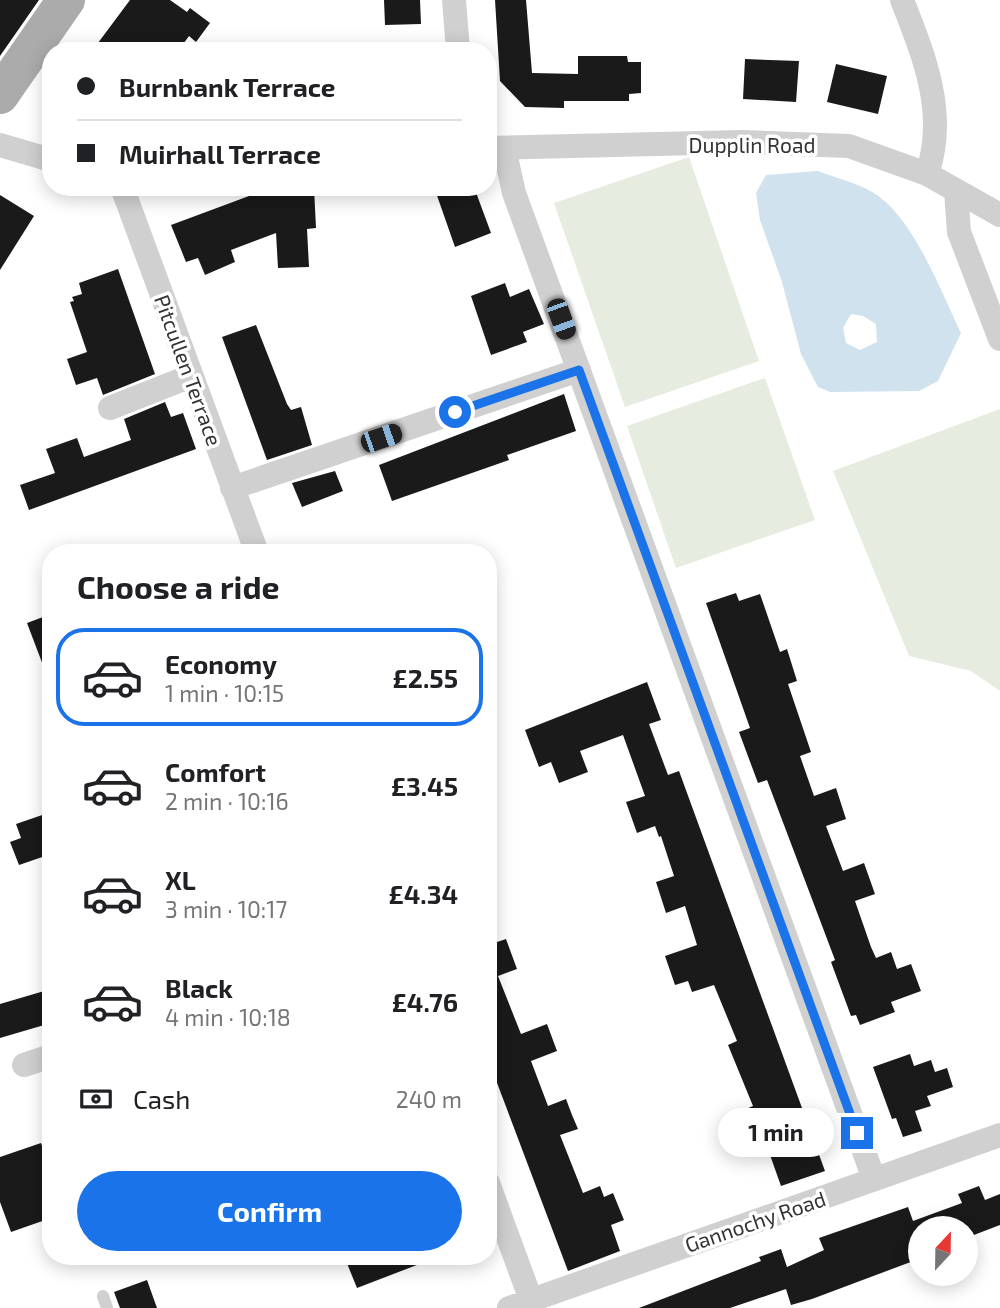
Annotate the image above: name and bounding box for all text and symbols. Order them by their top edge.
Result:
text: Burnbank Terrace [119,71,336,102]
street label: Dupplin Road [689,132,815,157]
text: Muirhall Terrace [119,138,321,169]
street label: Pitcullen Terrace [150,291,228,449]
car [544,296,579,342]
route start [439,396,471,428]
car [358,421,405,455]
text: Choose a ride [77,567,280,605]
icon: car [81,646,144,709]
text: Economy [165,648,277,679]
text: £2.55 [393,662,458,693]
text: 1 min · 10:15 [165,679,284,707]
icon: car [81,754,144,817]
text: Comfort [165,756,266,787]
text: £3.45 [391,770,458,801]
text: 2 min · 10:16 [165,787,289,815]
icon: car [81,862,144,925]
text: XL [165,864,196,895]
text: £4.34 [389,878,458,909]
text: 3 min · 10:17 [165,895,287,923]
icon: car [81,970,144,1033]
text: Black [165,972,233,1003]
text: £4.76 [392,986,458,1017]
text: 4 min · 10:18 [165,1003,291,1031]
icon: cash [77,1080,115,1118]
text: Cash [133,1083,190,1114]
text: 240 m [396,1085,462,1113]
callout: 1 min [717,1108,832,1158]
route end [841,1117,873,1149]
text: 1 min [748,1118,804,1146]
button: Confirm [77,1171,462,1251]
street label: Gannochy Road [681,1185,829,1257]
north arrow [908,1216,978,1286]
map controls [908,1216,978,1286]

